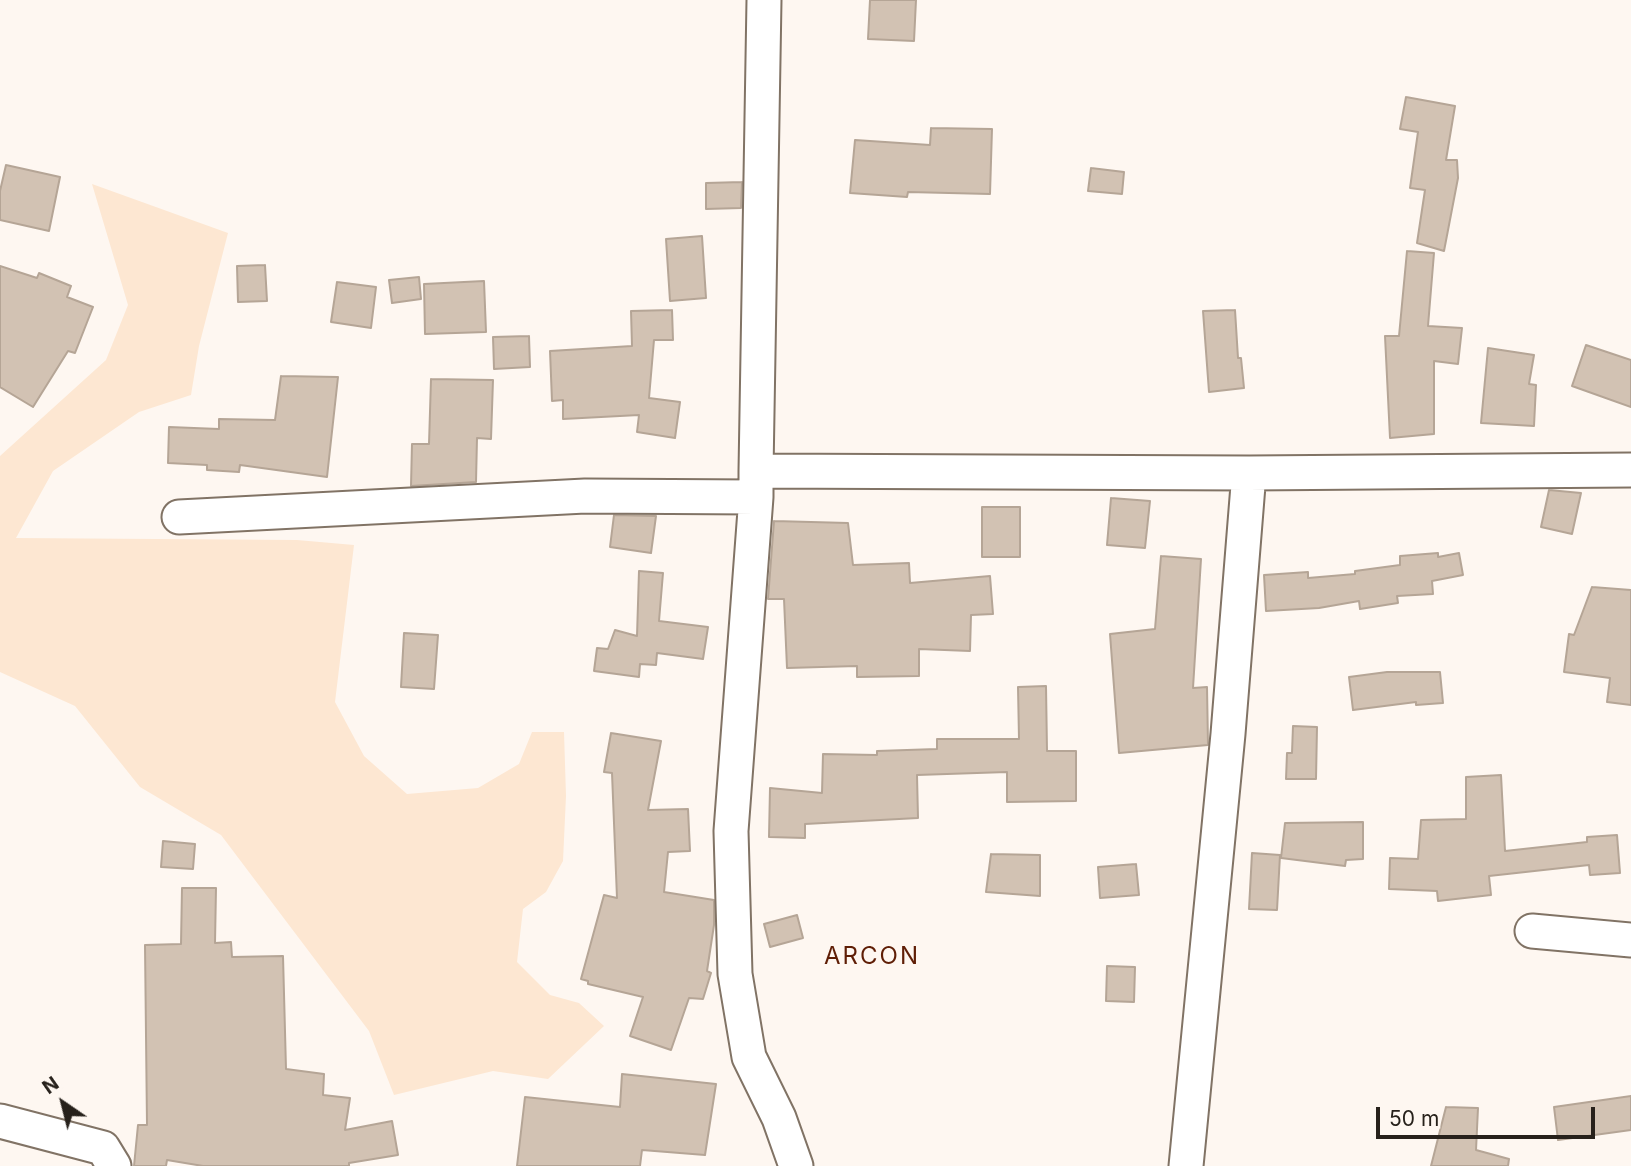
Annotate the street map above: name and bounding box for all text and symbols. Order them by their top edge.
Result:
district label: ARCON [825,943,919,971]
north arrow [28,1068,98,1138]
text: N [38,1072,63,1099]
scale bar [1379,1092,1598,1136]
text: 50 m [1389,1106,1439,1131]

